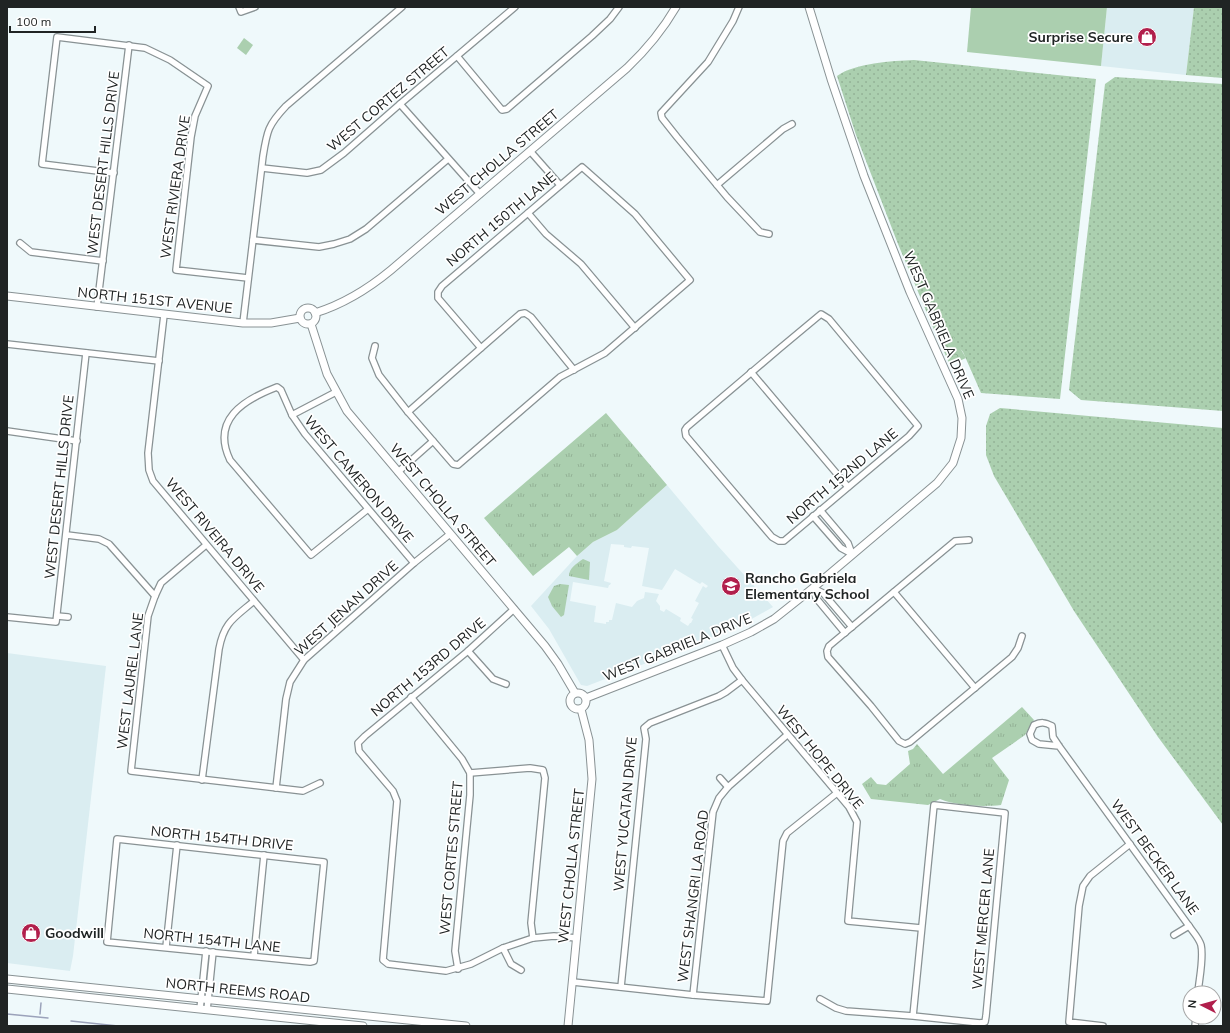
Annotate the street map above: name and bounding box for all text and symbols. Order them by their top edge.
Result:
scale bar [10,8,95,34]
text: 100 m [16,14,51,29]
shop icon: Surprise Secure [1136,26,1158,48]
place label: Surprise Secure [1029,28,1133,46]
street label: WEST CORTEZ STREET [323,42,453,155]
street label: WEST DESERT HILLS DRIVE [83,70,123,256]
street label: WEST CHOLLA STREET [432,105,563,219]
street label: WEST RIVIERA DRIVE [156,114,194,260]
street label: NORTH 150TH LANE [442,168,560,270]
street label: WEST GABRIELA DRIVE [900,248,978,402]
street label: NORTH 151ST AVENUE [77,283,233,317]
street label: WEST DESERT HILLS DRIVE [40,394,78,580]
street label: WEST CAMERON DRIVE [301,412,417,546]
street label: NORTH 152ND LANE [783,424,901,528]
street label: WEST CHOLLA STREET [386,440,500,571]
street label: WEST RIVEIRA DRIVE [162,474,268,596]
street label: WEST JENAN DRIVE [290,557,402,659]
place label: Rancho Gabriela Elementary School [745,569,869,603]
school or university icon: Rancho Gabriela Elementary School [720,575,742,597]
street label: WEST GABRIELA DRIVE [600,609,754,685]
street label: WEST LAUREL LANE [113,612,147,750]
street label: NORTH 153RD DRIVE [367,614,489,720]
street label: WEST HOPE DRIVE [773,701,867,813]
street label: WEST YUCATAN DRIVE [609,736,641,892]
street label: WEST CORTES STREET [435,780,467,936]
street label: WEST CHOLLA STREET [554,787,588,944]
street label: WEST BECKER LANE [1107,796,1203,918]
street label: WEST SHANGRI LA ROAD [673,809,713,983]
street label: NORTH 154TH DRIVE [150,822,294,854]
street label: WEST MERCER LANE [968,848,998,990]
shop icon: Goodwill [20,922,42,944]
place label: Goodwill [45,924,104,942]
street label: NORTH 154TH LANE [142,924,282,956]
street label: NORTH REEMS ROAD [165,973,311,1007]
north arrow [1182,985,1222,1025]
text: N [1185,999,1199,1009]

